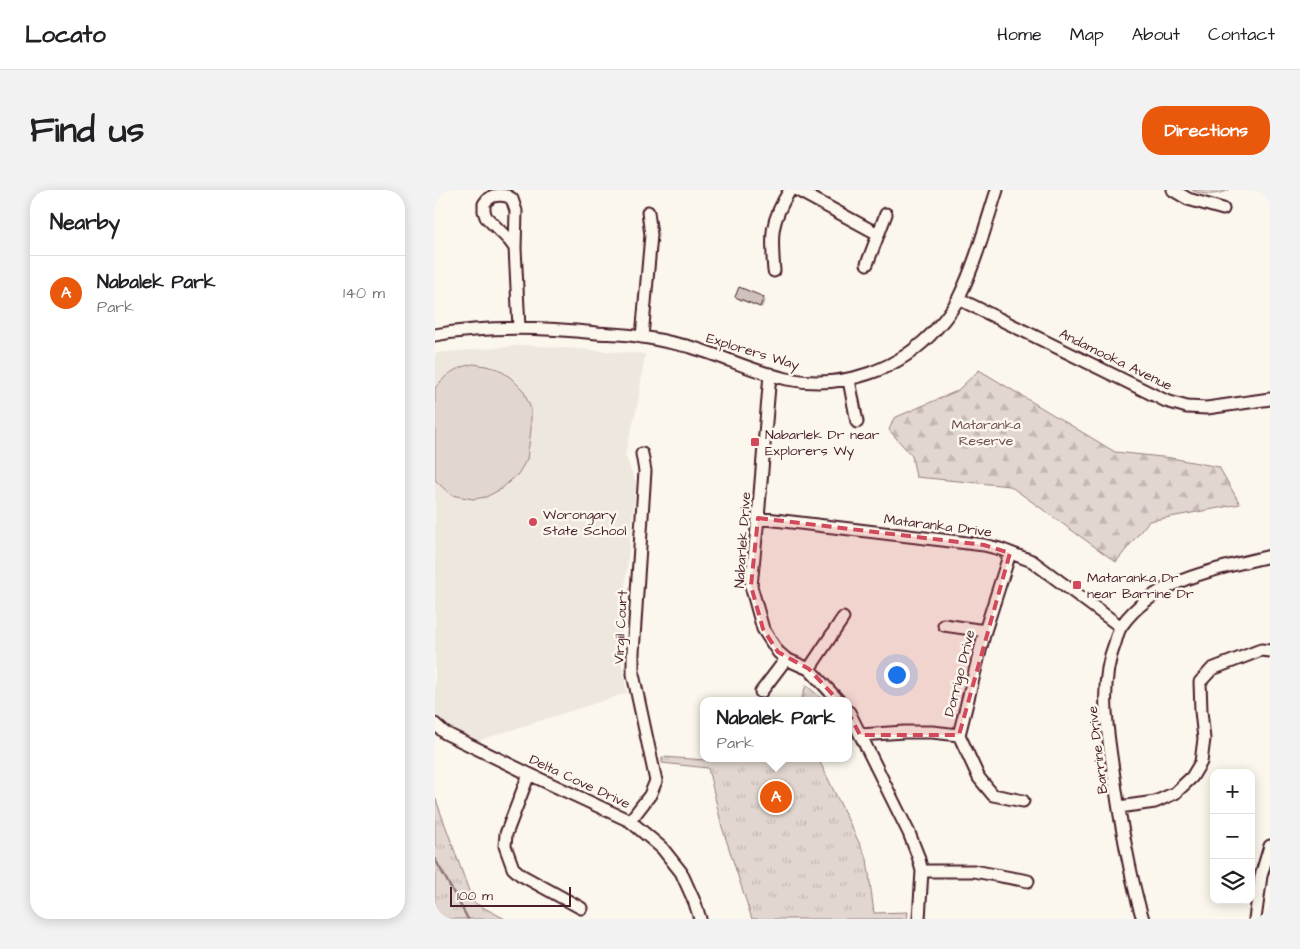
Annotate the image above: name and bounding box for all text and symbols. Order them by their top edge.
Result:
text: Locato [25,18,106,52]
text: Home [997,22,1042,47]
text: Map [1070,22,1104,47]
text: About [1132,22,1180,47]
text: Contact [1208,22,1275,47]
text: Find us [30,106,144,155]
button: Directions [1142,106,1270,155]
text: Nearby [50,208,120,237]
text: Nabalek Park [97,269,215,296]
text: A [61,282,71,304]
text: 140 m [343,282,385,304]
text: Park [97,296,134,318]
street label: Andamooka Avenue [1056,324,1176,396]
street label: Explorers Way [704,328,802,376]
park label: Mataranka Reserve [951,415,1021,451]
place label: Nabarlek Dr near Explorers Wy [765,425,880,461]
marker: Nabarlek Dr near Explorers Wy [749,436,761,448]
street label: Nabarlek Drive [730,491,756,589]
place label: Worongary State School [543,505,626,541]
street label: Mataranka Drive [883,509,993,543]
marker: Worongary State School [527,516,539,528]
place label: Mataranka Dr near Barrine Dr [1087,568,1194,604]
marker: Mataranka Dr near Barrine Dr [1071,579,1083,591]
street label: Virgil Court [609,589,633,665]
street label: Dorrigo Drive [940,627,981,719]
your location [884,662,910,688]
popup [700,697,852,762]
street label: Barrine Drive [1083,704,1113,795]
text: Nabalek Park [717,705,835,732]
text: Park [717,732,754,754]
street label: Delta Cove Drive [526,750,634,814]
map controls [1210,769,1255,904]
button: + [1210,769,1255,814]
pin: A [760,778,792,816]
button: − [1210,814,1255,859]
button: layers [1210,859,1255,904]
scale bar [450,884,571,907]
text: 100 m [457,886,493,906]

